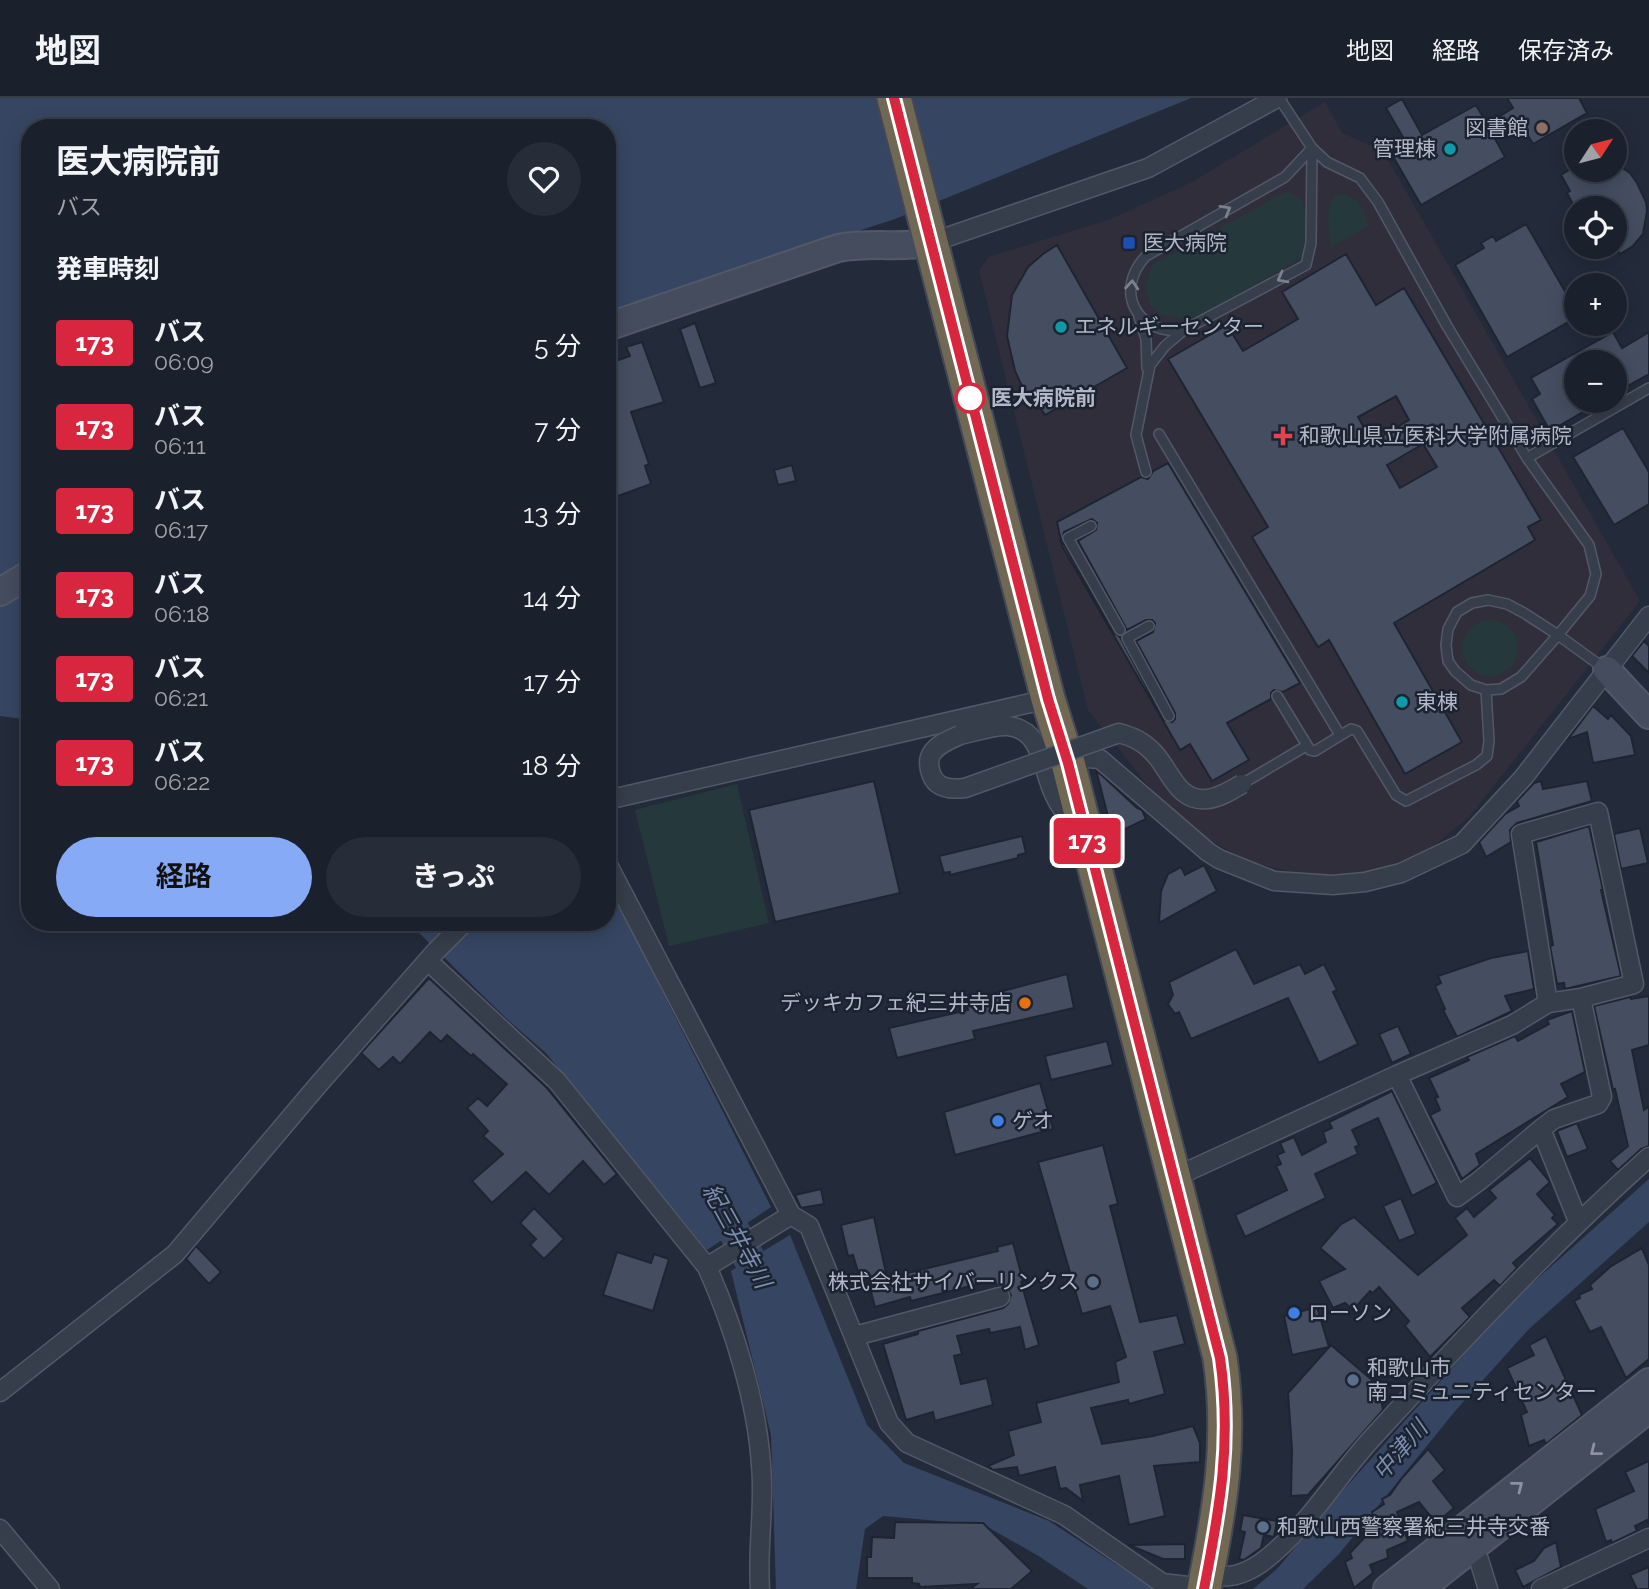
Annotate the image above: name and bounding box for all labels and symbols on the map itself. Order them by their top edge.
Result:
place label: 図書館 [1465,115,1528,140]
north arrow [1564,119,1628,182]
marker: 図書館 [1534,120,1550,136]
place label: 管理棟 [1373,136,1436,161]
marker: 管理棟 [1442,141,1458,157]
one-way arrow [1218,205,1231,218]
place label: 医大病院 [1143,230,1227,255]
marker: 医大病院 [1121,235,1137,251]
one-way arrow [1277,270,1289,283]
one-way arrow [1124,279,1139,290]
place label: エネルギーセンター [1075,314,1264,339]
marker: エネルギーセンター [1053,319,1069,335]
marker: 医大病院前 [955,383,985,413]
place label: 医大病院前 [991,385,1096,410]
place label: 和歌山県立医科大学附属病院 [1299,423,1572,448]
marker: 和歌山県立医科大学附属病院 [1273,426,1293,446]
place label: 東棟 [1416,689,1458,714]
marker: 東棟 [1394,694,1410,710]
line badge: 173 [1047,818,1127,864]
place label: デッキカフェ紀三井寺店 [780,990,1011,1015]
marker: デッキカフェ紀三井寺店 [1017,995,1033,1011]
place label: ゲオ [1012,1108,1054,1133]
marker: ゲオ [990,1113,1006,1129]
water label: 紀三井寺川 [698,1179,779,1295]
place label: 株式会社サイバーリンクス [828,1269,1079,1294]
marker: 株式会社サイバーリンクス [1085,1274,1101,1290]
place label: ローソン [1308,1300,1392,1325]
marker: ローソン [1286,1305,1302,1321]
place label: 和歌山市 南コミュニティセンター [1367,1355,1597,1404]
marker: 和歌山市 南コミュニティセンター [1345,1372,1361,1388]
water label: 中津川 [1367,1413,1434,1485]
one-way arrow [1591,1443,1603,1456]
one-way arrow [1510,1481,1522,1494]
place label: 和歌山西警察署紀三井寺交番 [1277,1514,1550,1539]
marker: 和歌山西警察署紀三井寺交番 [1255,1519,1271,1535]

